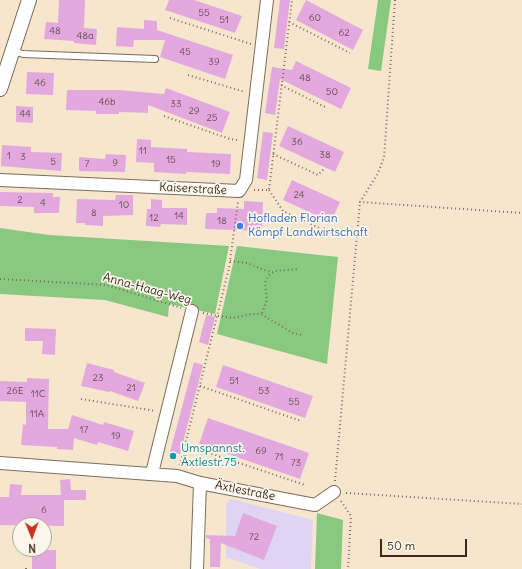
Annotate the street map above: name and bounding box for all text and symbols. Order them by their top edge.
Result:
house number: 55 [198,7,210,19]
house number: 60 [309,12,321,24]
house number: 51 [219,14,229,26]
house number: 48 [49,25,61,37]
house number: 62 [338,27,350,39]
house number: 48a [76,30,94,42]
house number: 45 [179,46,191,58]
house number: 39 [208,56,220,68]
house number: 48 [299,72,311,84]
house number: 46 [34,77,46,89]
house number: 50 [326,86,338,98]
house number: 46b [98,96,116,108]
house number: 33 [170,98,182,110]
house number: 29 [188,105,200,117]
house number: 44 [19,108,31,120]
house number: 25 [206,112,218,124]
house number: 36 [291,136,303,148]
house number: 11 [139,145,147,157]
house number: 38 [319,149,331,161]
house number: 1 [7,150,11,162]
house number: 3 [20,151,26,163]
house number: 15 [166,154,176,166]
house number: 5 [50,156,56,168]
house number: 9 [112,157,118,169]
house number: 7 [85,158,89,170]
house number: 19 [211,158,221,170]
street label: Kaiserstraße [159,180,227,198]
house number: 24 [293,189,305,201]
house number: 2 [17,194,23,206]
house number: 4 [40,197,46,209]
house number: 10 [119,199,129,211]
house number: 8 [91,207,97,219]
house number: 14 [174,210,184,222]
house number: 12 [149,212,159,224]
place label: Hofladen Florian Kömpf Landwirtschaft [248,212,368,240]
house number: 18 [217,215,227,227]
marker: Hofladen Florian Kömpf Landwirtschaft [235,221,245,231]
street label: Anna-Haag-Weg [101,270,193,308]
house number: 23 [92,372,104,384]
house number: 51 [229,375,239,387]
house number: 21 [126,382,136,394]
house number: 26E [6,385,24,397]
house number: 53 [258,385,270,397]
house number: 11C [31,388,45,400]
house number: 55 [288,396,300,408]
house number: 11A [30,408,44,420]
house number: 17 [80,424,88,436]
house number: 19 [111,430,121,442]
place label: Umspannst. Äxtlestr.75 [181,442,245,470]
house number: 69 [255,445,267,457]
marker: Umspannst. Äxtlestr.75 [168,451,178,461]
house number: 71 [275,451,283,463]
house number: 73 [291,457,301,469]
street label: Äxtlestraße [214,478,276,504]
house number: 6 [41,504,47,516]
north arrow [12,517,52,557]
house number: 72 [249,531,259,543]
scale bar [382,531,469,557]
text: 50 m [387,538,415,553]
text: N [28,541,36,555]

